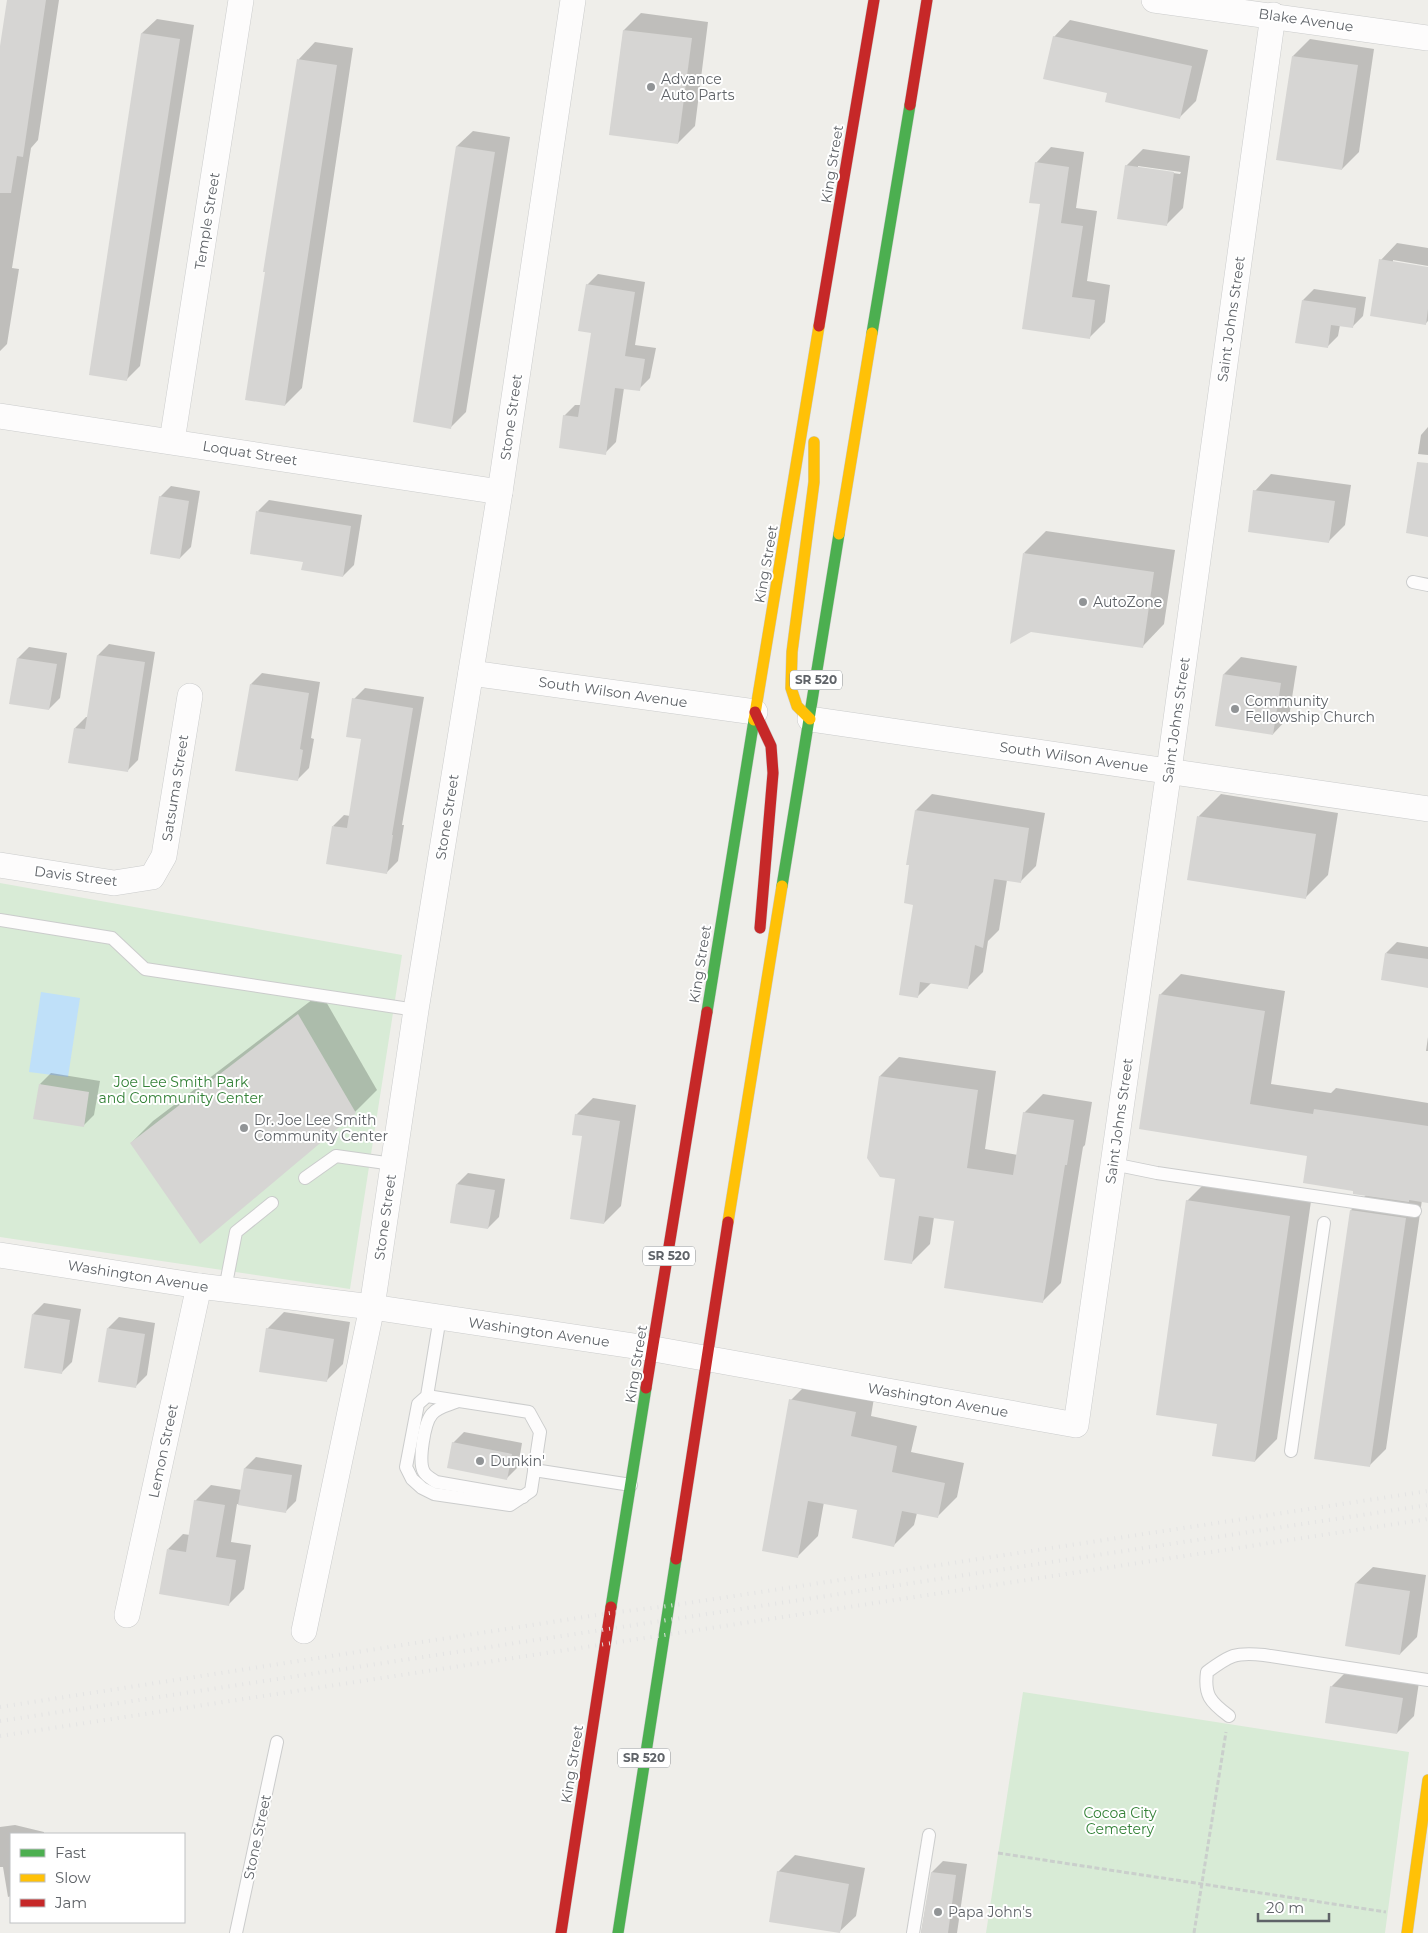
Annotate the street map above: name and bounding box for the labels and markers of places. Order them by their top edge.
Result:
place label: Advance Auto Parts [661,70,735,104]
marker: Advance Auto Parts [645,81,657,93]
place label: AutoZone [1093,593,1162,611]
marker: AutoZone [1077,596,1089,608]
place label: Community Fellowship Church [1245,692,1375,726]
marker: Community Fellowship Church [1229,703,1241,715]
place label: Dr. Joe Lee Smith Community Center [254,1111,388,1145]
marker: Dr. Joe Lee Smith Community Center [238,1122,250,1134]
place label: Dunkin' [490,1452,545,1470]
marker: Dunkin' [474,1455,486,1467]
place label: Papa John's [948,1903,1032,1921]
marker: Papa John's [932,1906,944,1918]

